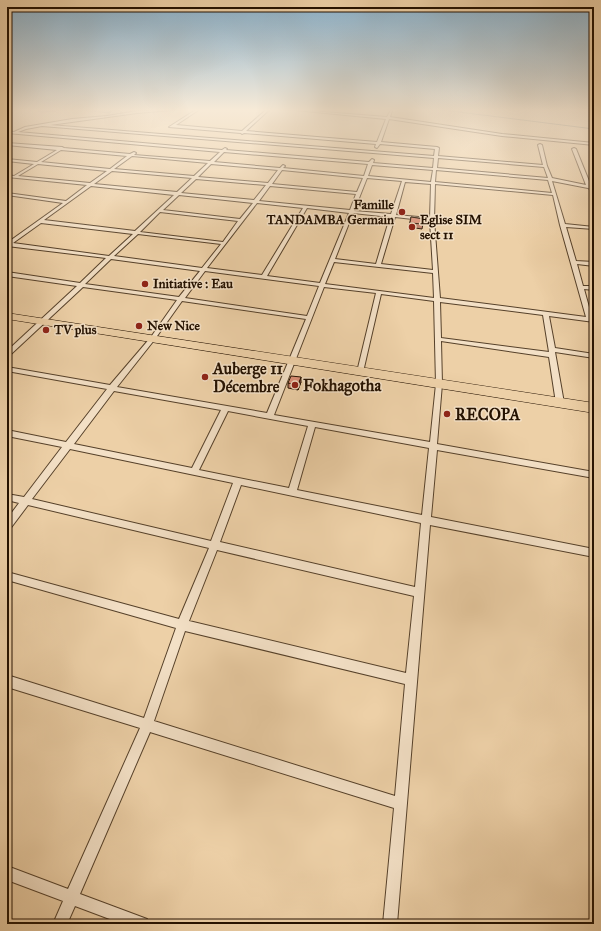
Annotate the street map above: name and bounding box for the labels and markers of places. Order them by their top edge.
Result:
place label: Famille TANDAMBA Germain [265,197,395,228]
marker: Famille TANDAMBA Germain [397,207,407,217]
place label: Eglise SIM sect 11 [420,212,482,243]
marker: Eglise SIM sect 11 [407,222,417,232]
place label: Initiative : Eau [153,276,233,292]
marker: Initiative : Eau [140,279,150,289]
place label: New Nice [147,318,201,334]
marker: New Nice [134,321,144,331]
place label: TV plus [53,322,97,338]
marker: TV plus [41,325,51,335]
place label: Auberge 11 Décembre [212,359,283,396]
marker: Auberge 11 Décembre [200,372,210,382]
place label: Fokhagotha [303,376,382,396]
marker: Fokhagotha [290,380,300,390]
place label: RECOPA [455,405,520,424]
marker: RECOPA [442,409,452,419]

